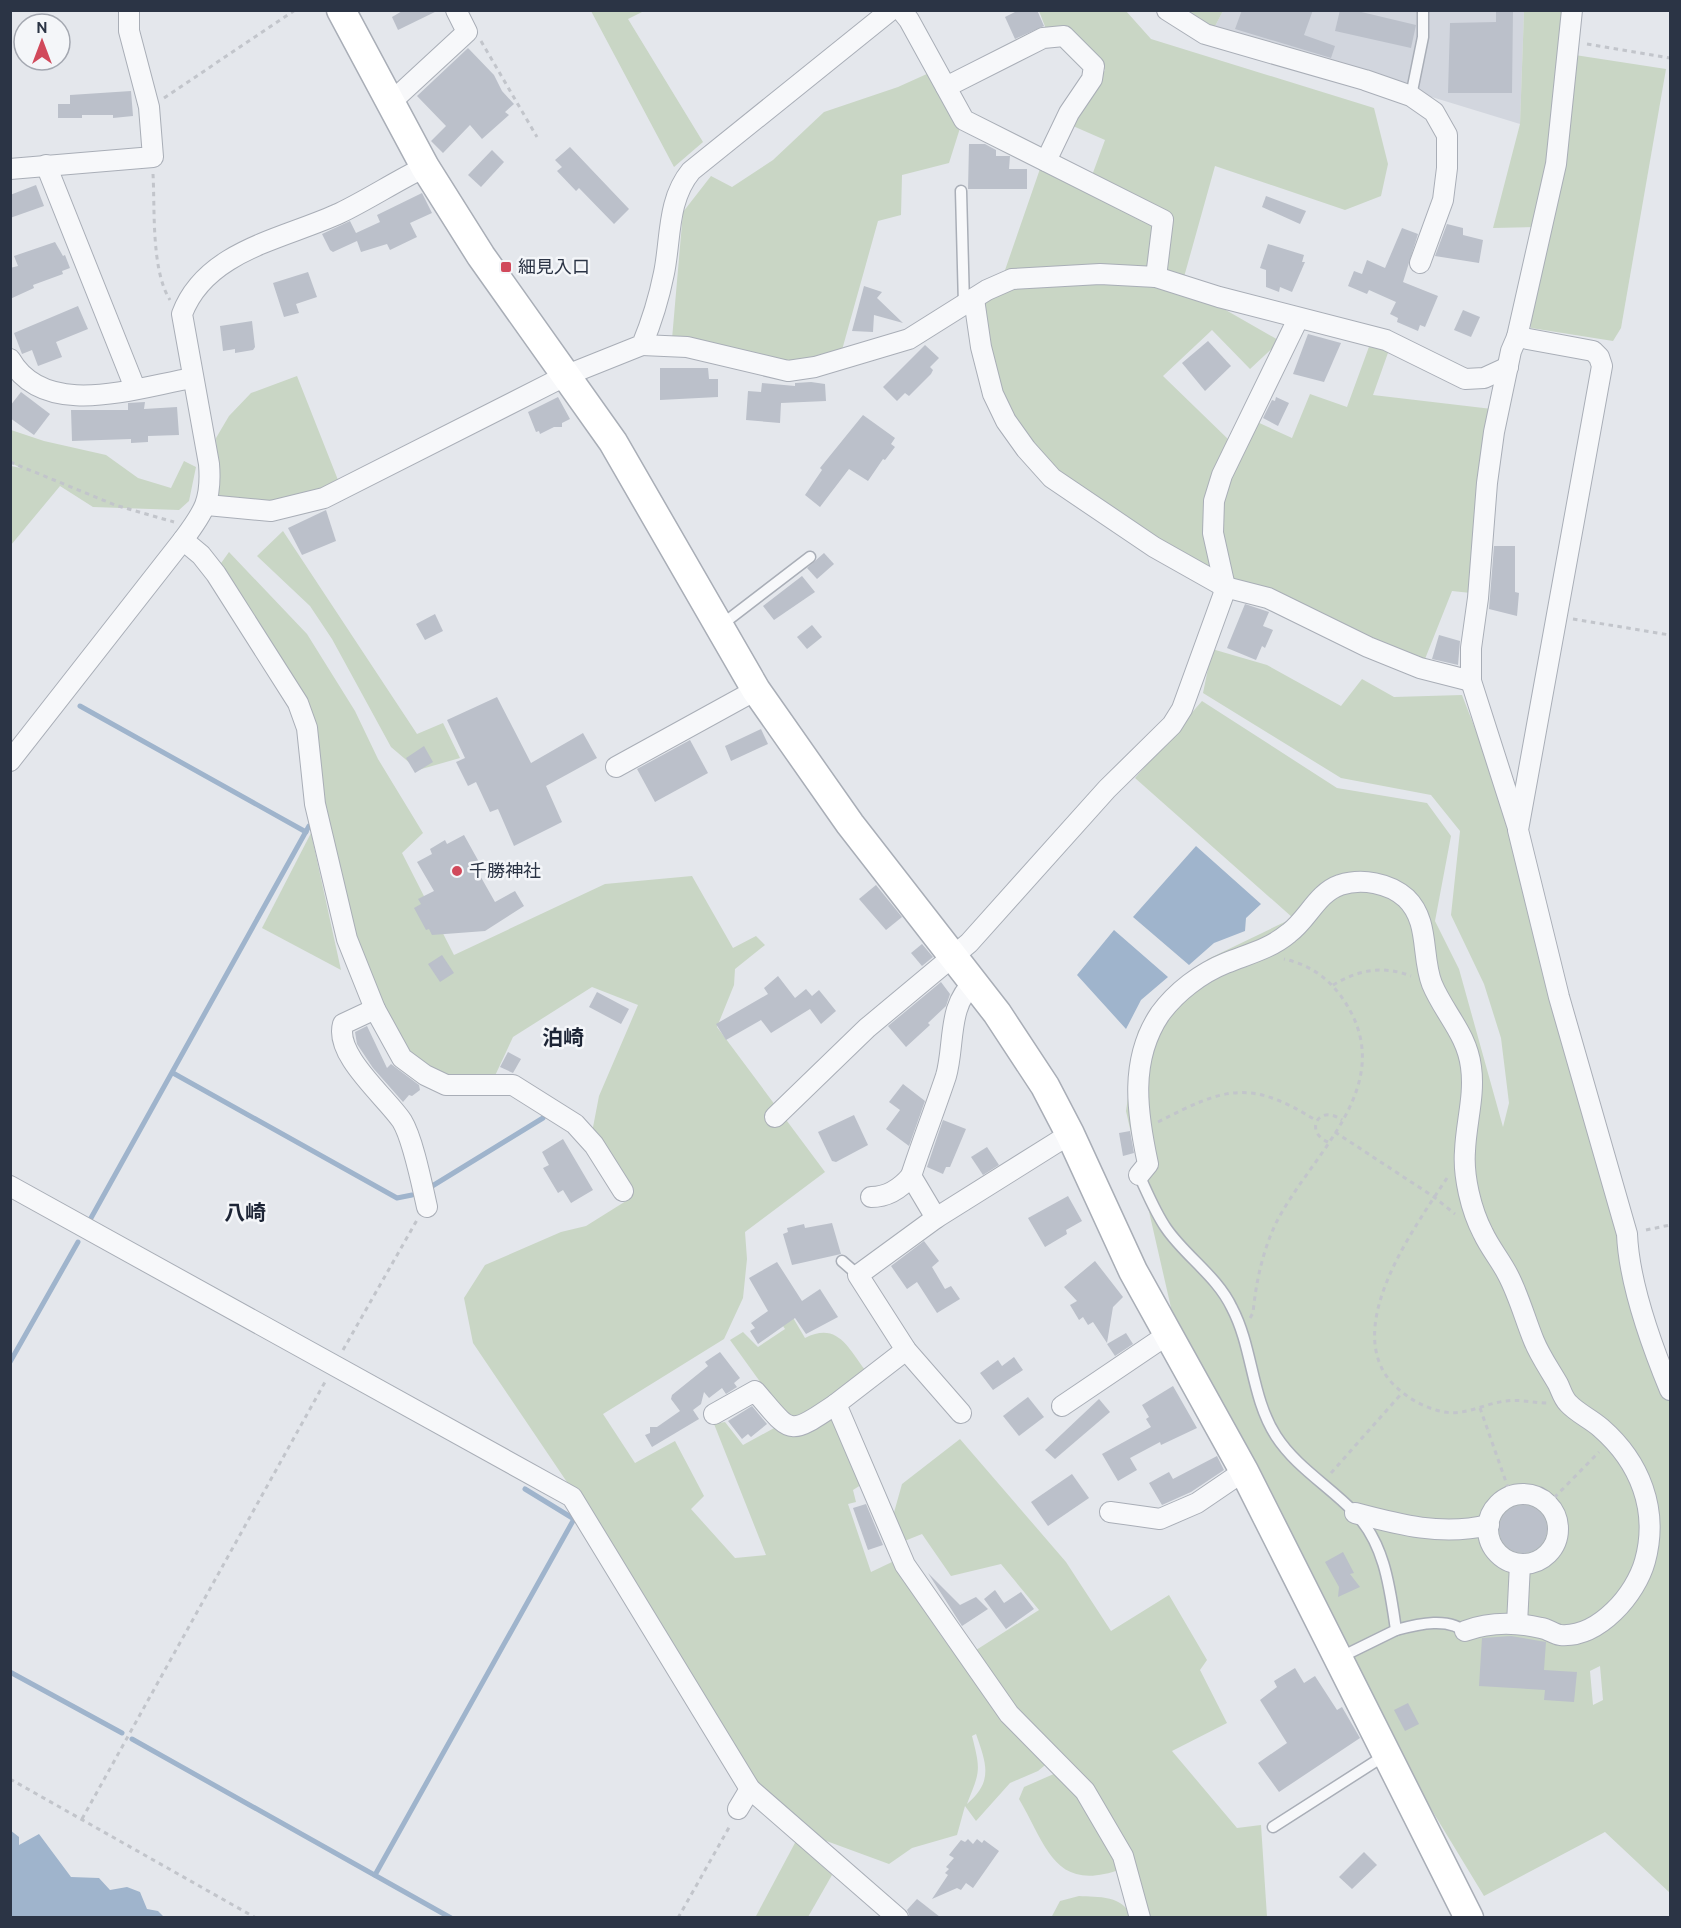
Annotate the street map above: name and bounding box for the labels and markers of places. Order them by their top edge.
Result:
place label: 細見入口 [518,256,590,278]
marker: 細見入口 [499,260,513,274]
place label: 千勝神社 [469,860,541,882]
marker: 千勝神社 [450,864,464,878]

